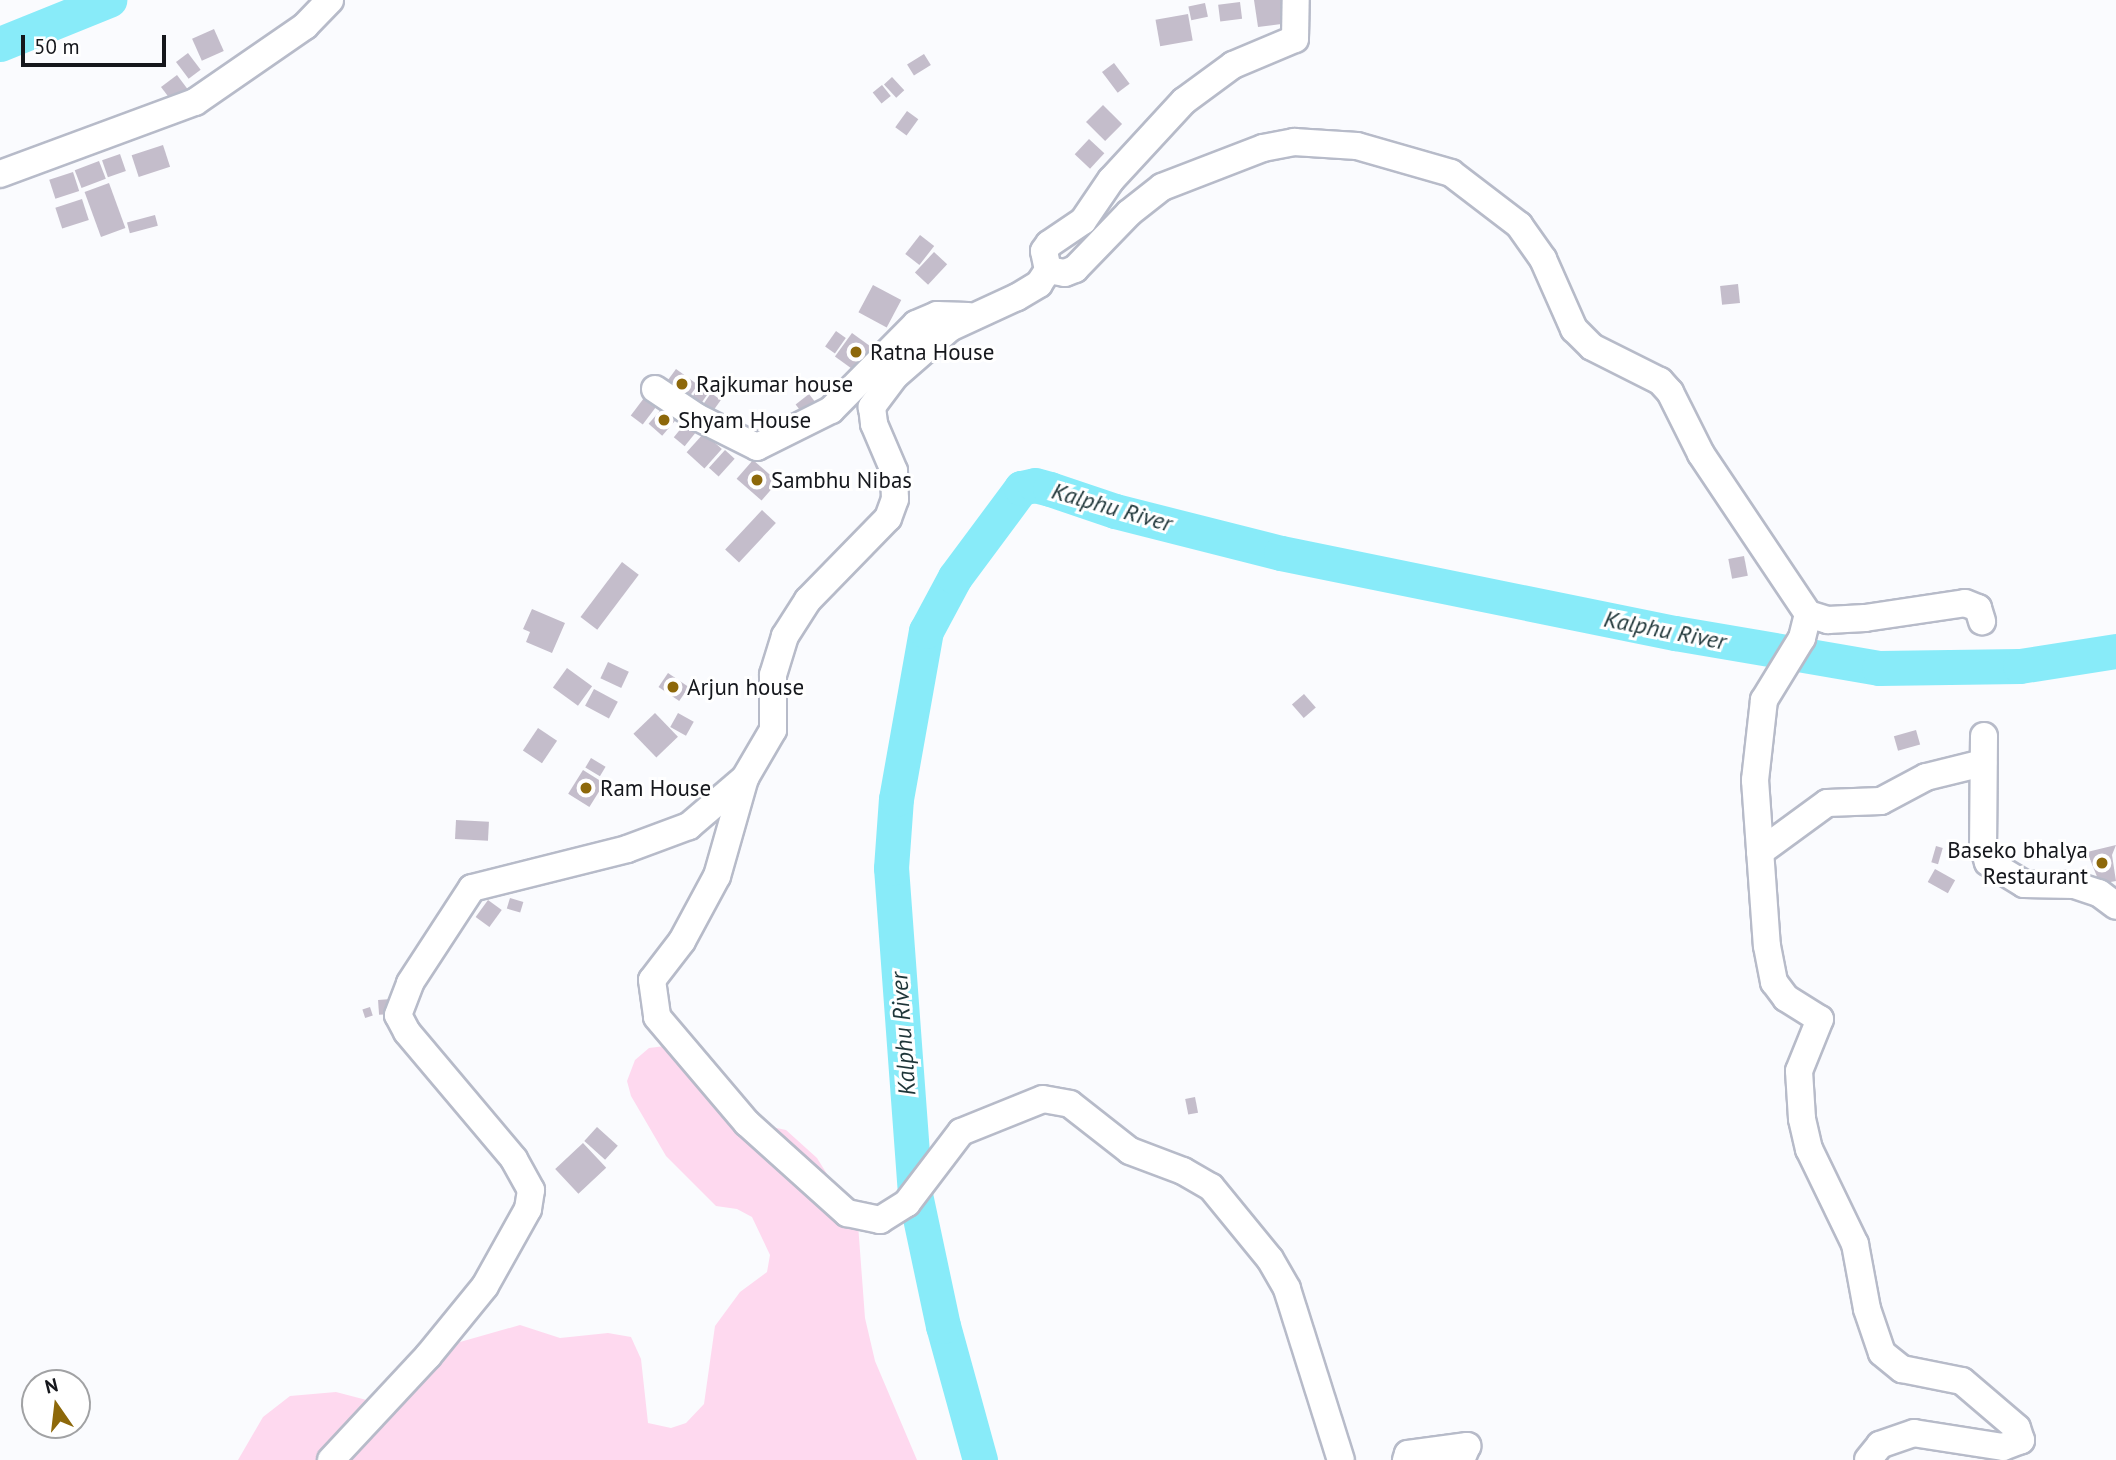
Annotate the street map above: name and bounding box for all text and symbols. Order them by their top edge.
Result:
scale bar [24,21,170,65]
text: 50 m [34,33,80,60]
place label: Ratna House [870,338,994,366]
marker: Ratna House [848,344,864,360]
place label: Rajkumar house [696,370,853,398]
marker: Rajkumar house [674,376,690,392]
place label: Shyam House [678,406,811,434]
marker: Shyam House [656,412,672,428]
place label: Sambhu Nibas [771,466,912,494]
marker: Sambhu Nibas [749,472,765,488]
water label: Kalphu River [1049,476,1175,538]
water label: Kalphu River [1602,604,1728,656]
place label: Arjun house [687,673,804,701]
marker: Arjun house [665,679,681,695]
place label: Ram House [600,774,711,802]
marker: Ram House [578,780,594,796]
place label: Baseko bhalya Restaurant [1947,836,2088,890]
marker: Baseko bhalya Restaurant [2094,855,2110,871]
water label: Kalphu River [884,971,922,1097]
north arrow [21,1369,91,1439]
text: N [42,1372,60,1399]

